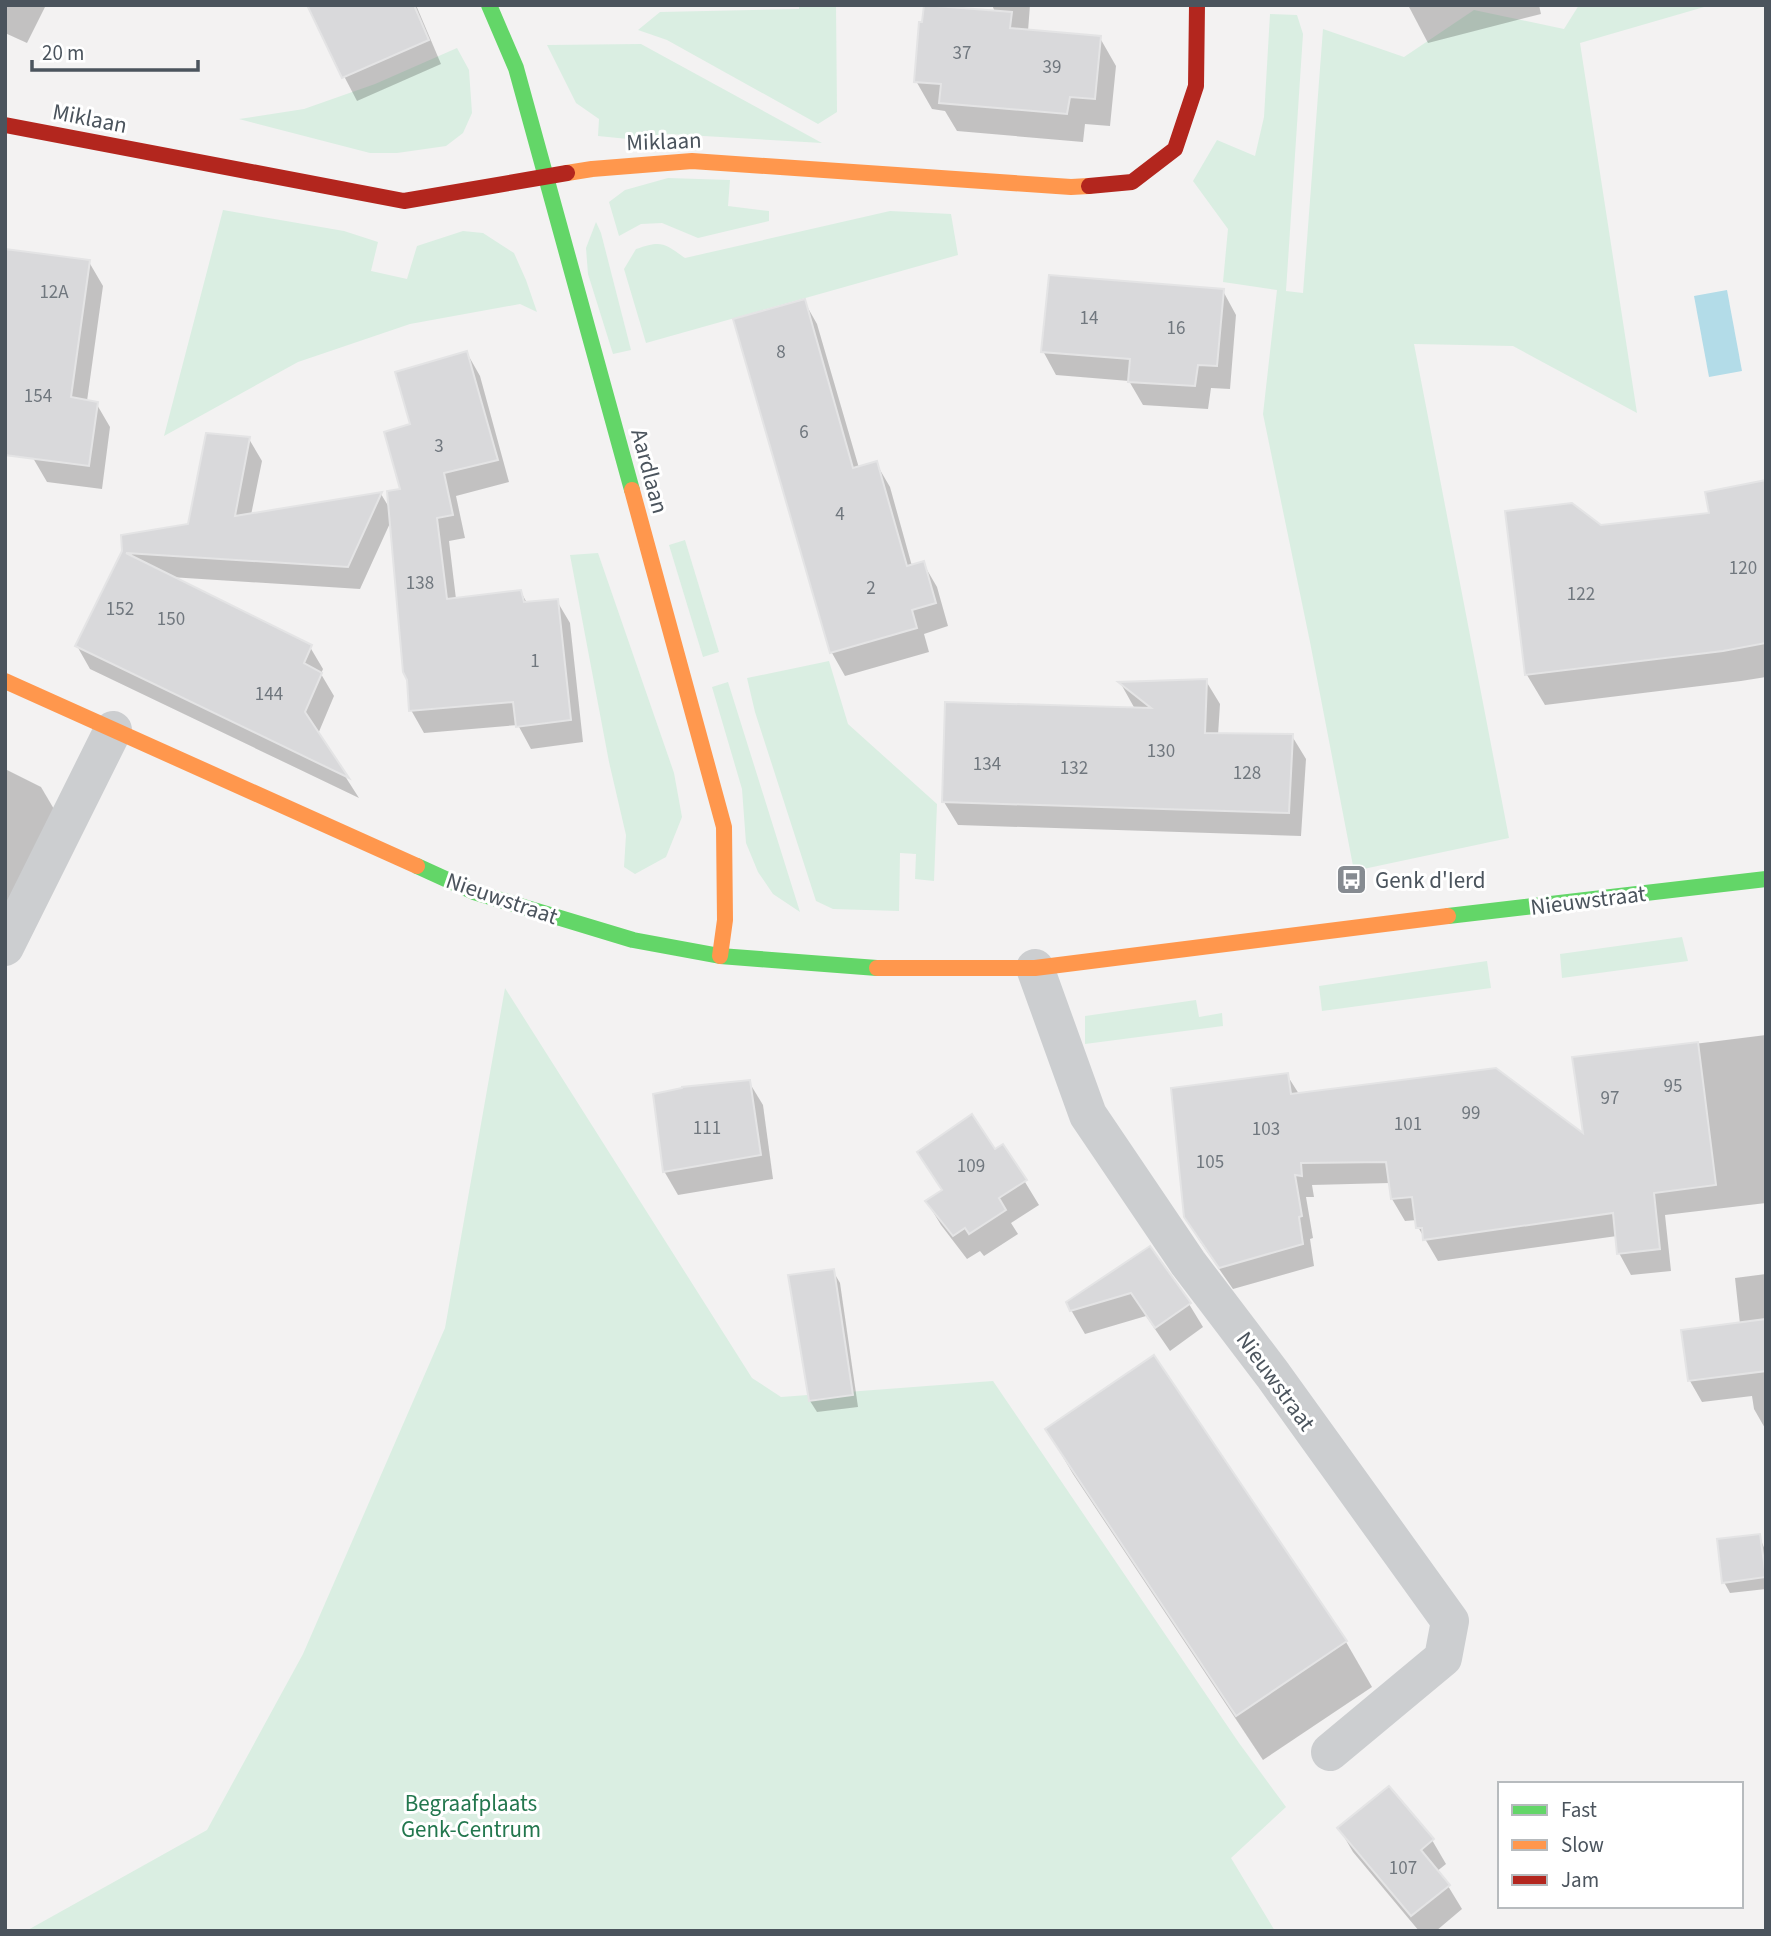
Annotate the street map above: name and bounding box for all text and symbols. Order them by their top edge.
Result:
scale bar [32,28,198,72]
text: 20 m [42,38,84,68]
house number: 37 [953,40,971,67]
house number: 39 [1043,54,1061,81]
street label: Miklaan [50,95,130,142]
street label: Miklaan [626,124,702,159]
house number: 12A [39,279,69,306]
house number: 14 [1080,305,1098,332]
house number: 16 [1167,315,1185,342]
house number: 8 [776,339,786,366]
house number: 154 [24,383,52,410]
house number: 6 [799,419,809,446]
street label: Aardlaan [622,425,677,517]
house number: 3 [434,433,444,460]
house number: 4 [835,501,845,528]
house number: 120 [1729,555,1757,582]
house number: 138 [406,570,434,597]
house number: 2 [866,575,876,602]
house number: 122 [1567,581,1595,608]
house number: 152 [106,596,134,623]
house number: 150 [157,606,185,633]
house number: 1 [530,648,540,675]
house number: 144 [255,681,283,708]
house number: 130 [1147,738,1175,765]
house number: 134 [973,751,1001,778]
house number: 132 [1060,755,1088,782]
house number: 128 [1233,760,1261,787]
bus stop icon: Genk d'Ierd [1335,863,1369,897]
street label: Nieuwstraat [442,864,562,933]
place label: Genk d'Ierd [1375,864,1486,897]
street label: Nieuwstraat [1528,877,1648,924]
house number: 95 [1664,1073,1682,1100]
house number: 97 [1601,1085,1619,1112]
house number: 99 [1462,1100,1480,1127]
house number: 101 [1394,1111,1422,1138]
house number: 111 [693,1115,721,1142]
house number: 103 [1252,1116,1280,1143]
house number: 105 [1196,1149,1224,1176]
house number: 109 [957,1153,985,1180]
street label: Nieuwstraat [1228,1325,1323,1438]
legend [1498,1782,1743,1908]
park label: Begraafplaats Genk-Centrum [401,1787,541,1846]
text: Fast [1561,1795,1597,1825]
text: Slow [1561,1830,1604,1860]
house number: 107 [1389,1855,1417,1882]
text: Jam [1561,1865,1599,1895]

